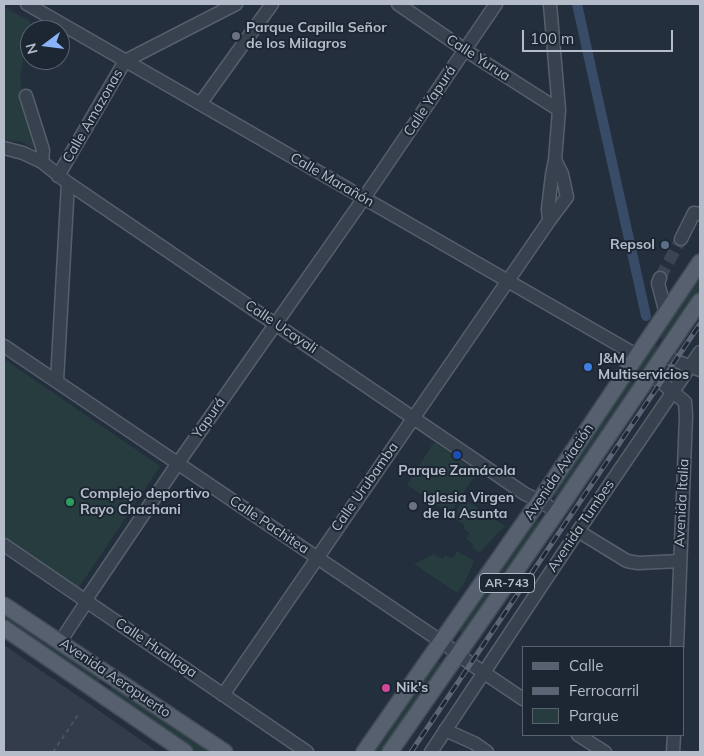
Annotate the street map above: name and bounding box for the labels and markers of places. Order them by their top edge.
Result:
place label: Parque Capilla Señor de los Milagros [246,20,387,52]
marker: Parque Capilla Señor de los Milagros [230,30,242,42]
place label: Repsol [610,237,655,253]
marker: Repsol [659,239,671,251]
place label: J&M Multiservicios [598,351,689,384]
marker: J&M Multiservicios [582,361,594,373]
marker: Parque Zamácola [451,449,463,461]
place label: Parque Zamácola [398,463,516,479]
place label: Complejo deportivo Rayo Chachani [80,486,210,518]
place label: Iglesia Virgen de la Asunta [423,490,514,522]
marker: Complejo deportivo Rayo Chachani [64,496,76,508]
marker: Iglesia Virgen de la Asunta [407,500,419,512]
place label: Nik's [396,680,428,696]
marker: Nik's [380,682,392,694]

